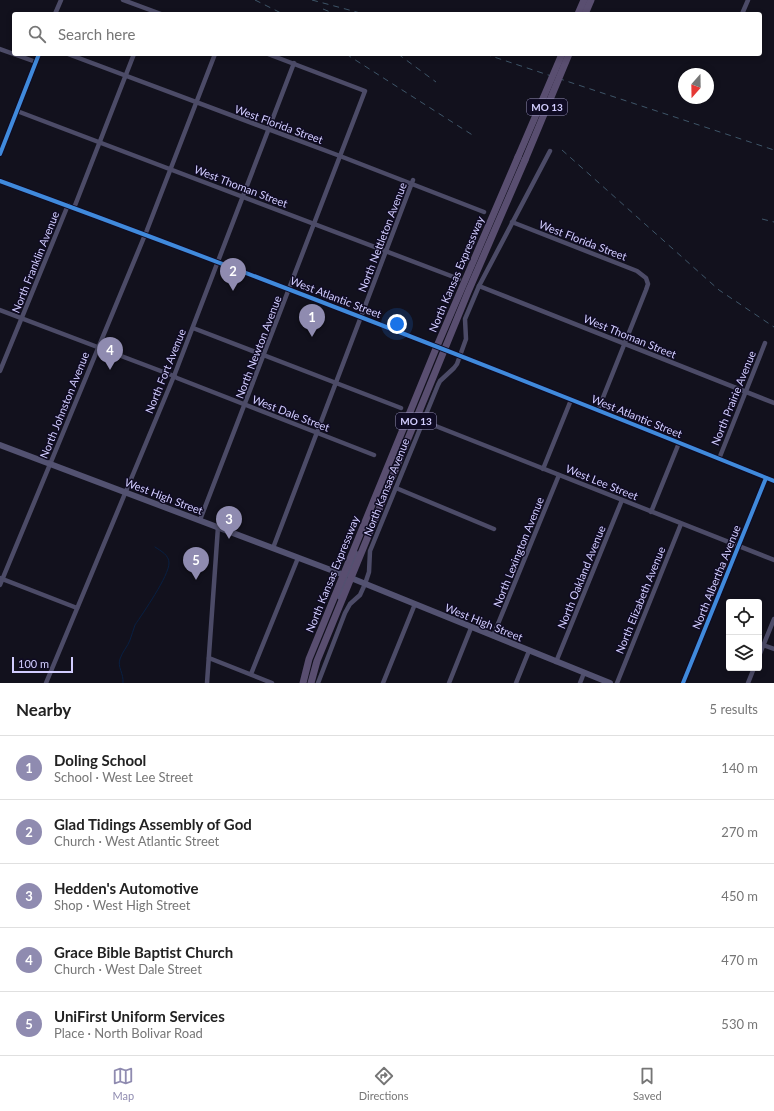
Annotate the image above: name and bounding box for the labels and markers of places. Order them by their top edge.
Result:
pin: 2 [220,258,246,291]
pin: 1 [299,304,325,337]
pin: 4 [97,337,123,370]
pin: 3 [216,506,242,539]
pin: 5 [183,547,209,580]

